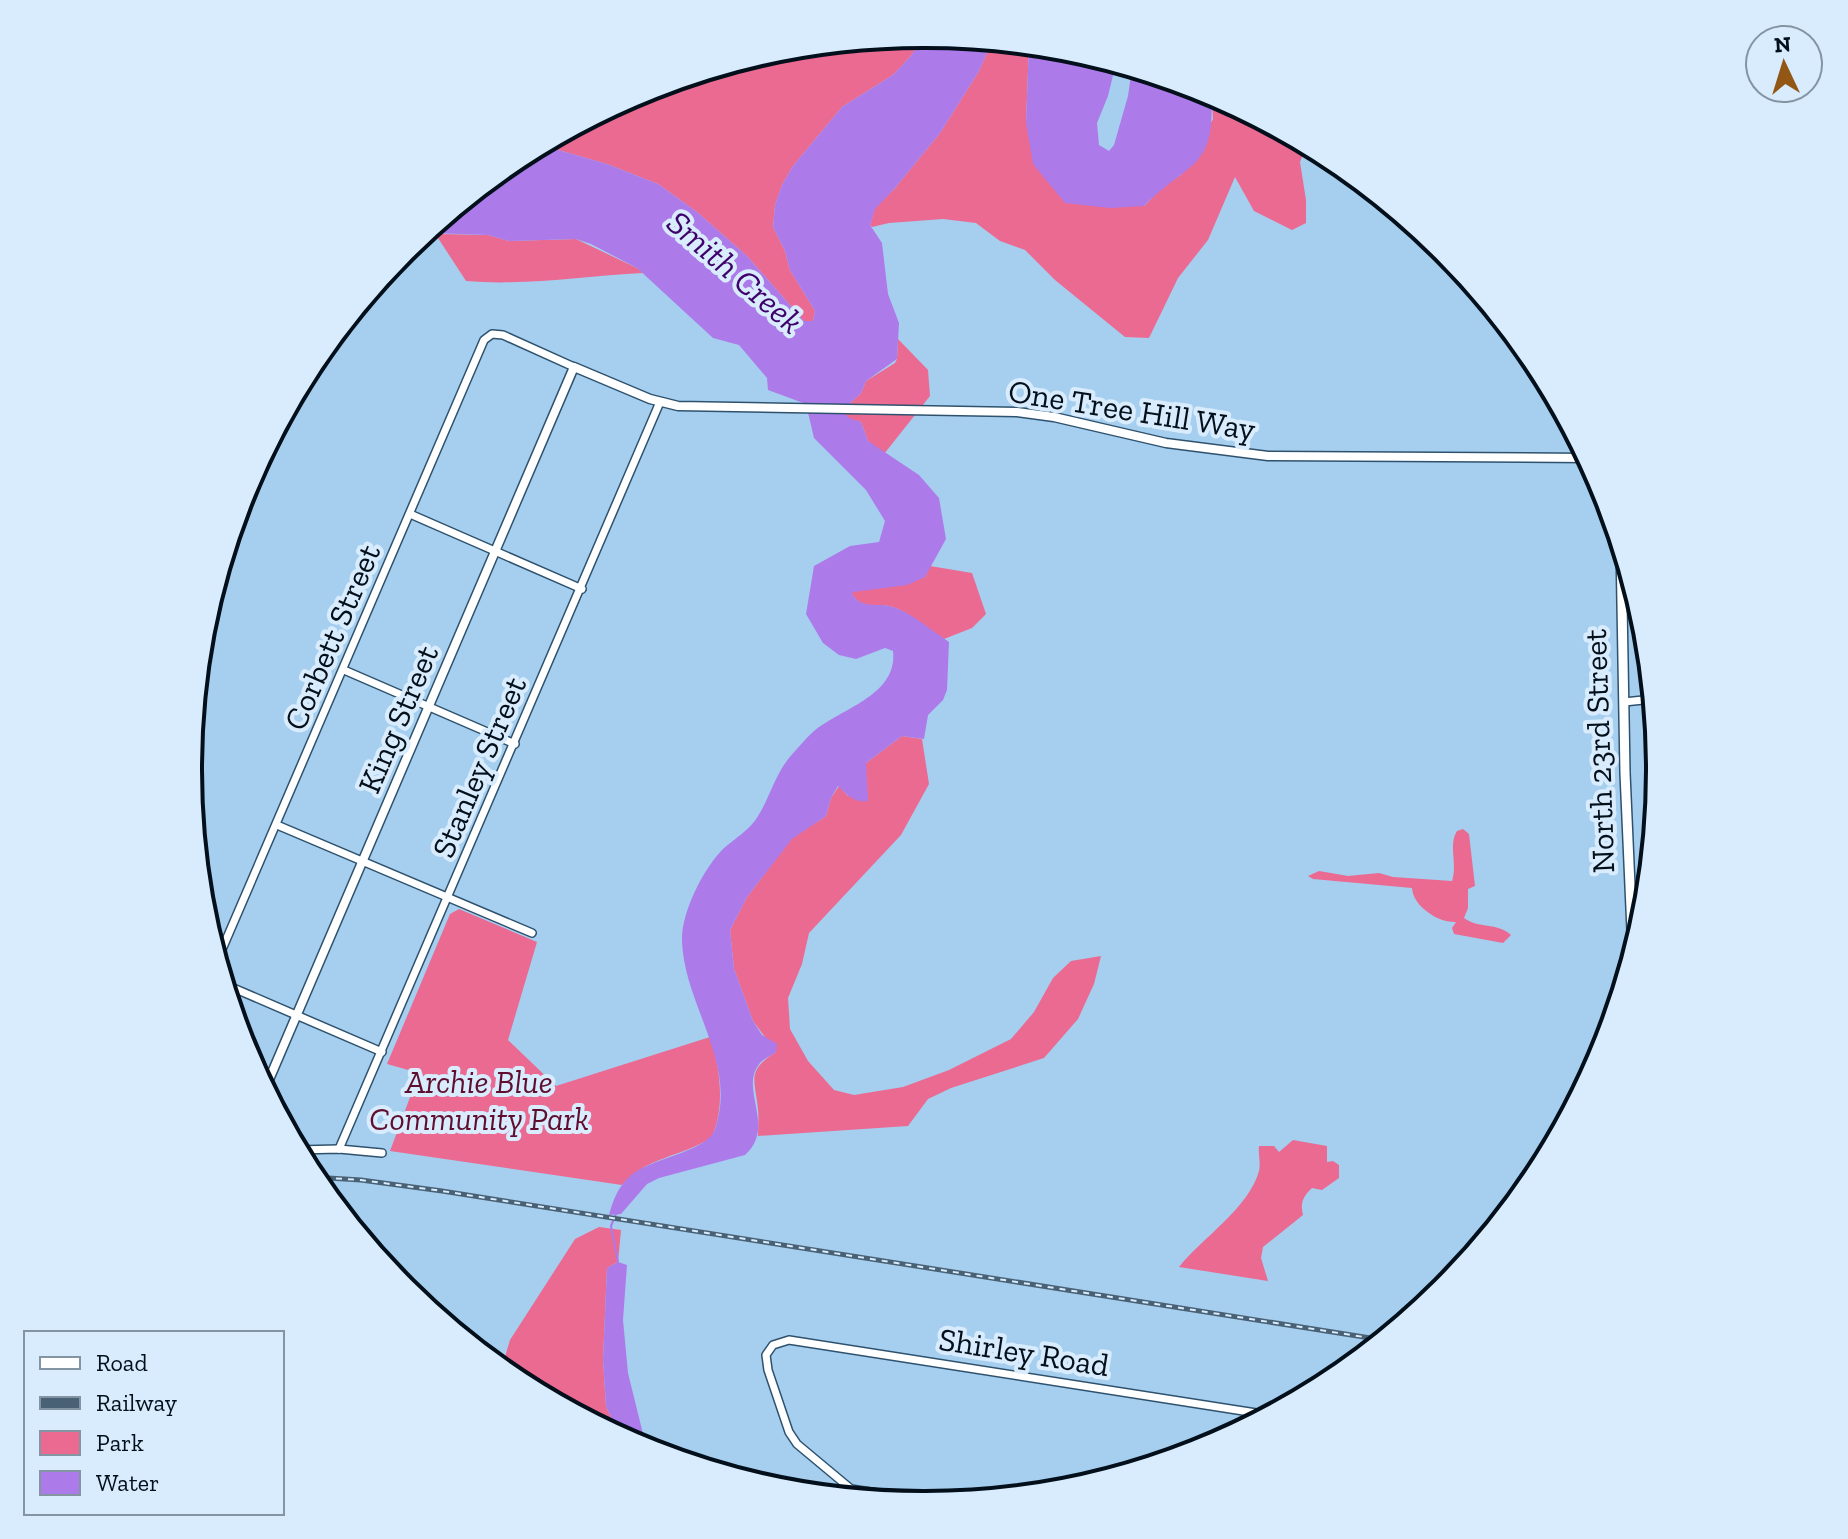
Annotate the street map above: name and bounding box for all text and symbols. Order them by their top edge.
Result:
north arrow [1744,24,1824,104]
text: N [1773,30,1792,59]
water label: Smith Creek [659,202,811,342]
street label: One Tree Hill Way [1006,372,1259,448]
street label: Corbett Street [276,538,388,736]
street label: North 23rd Street [1576,628,1622,874]
street label: King Street [350,639,446,799]
street label: Stanley Street [424,671,534,863]
park label: Archie Blue Community Park [369,1063,589,1138]
street label: Shirley Road [936,1320,1112,1384]
legend [24,1331,284,1515]
text: Road [96,1348,148,1377]
text: Railway [96,1388,178,1417]
text: Park [96,1428,144,1457]
text: Water [96,1468,159,1497]

